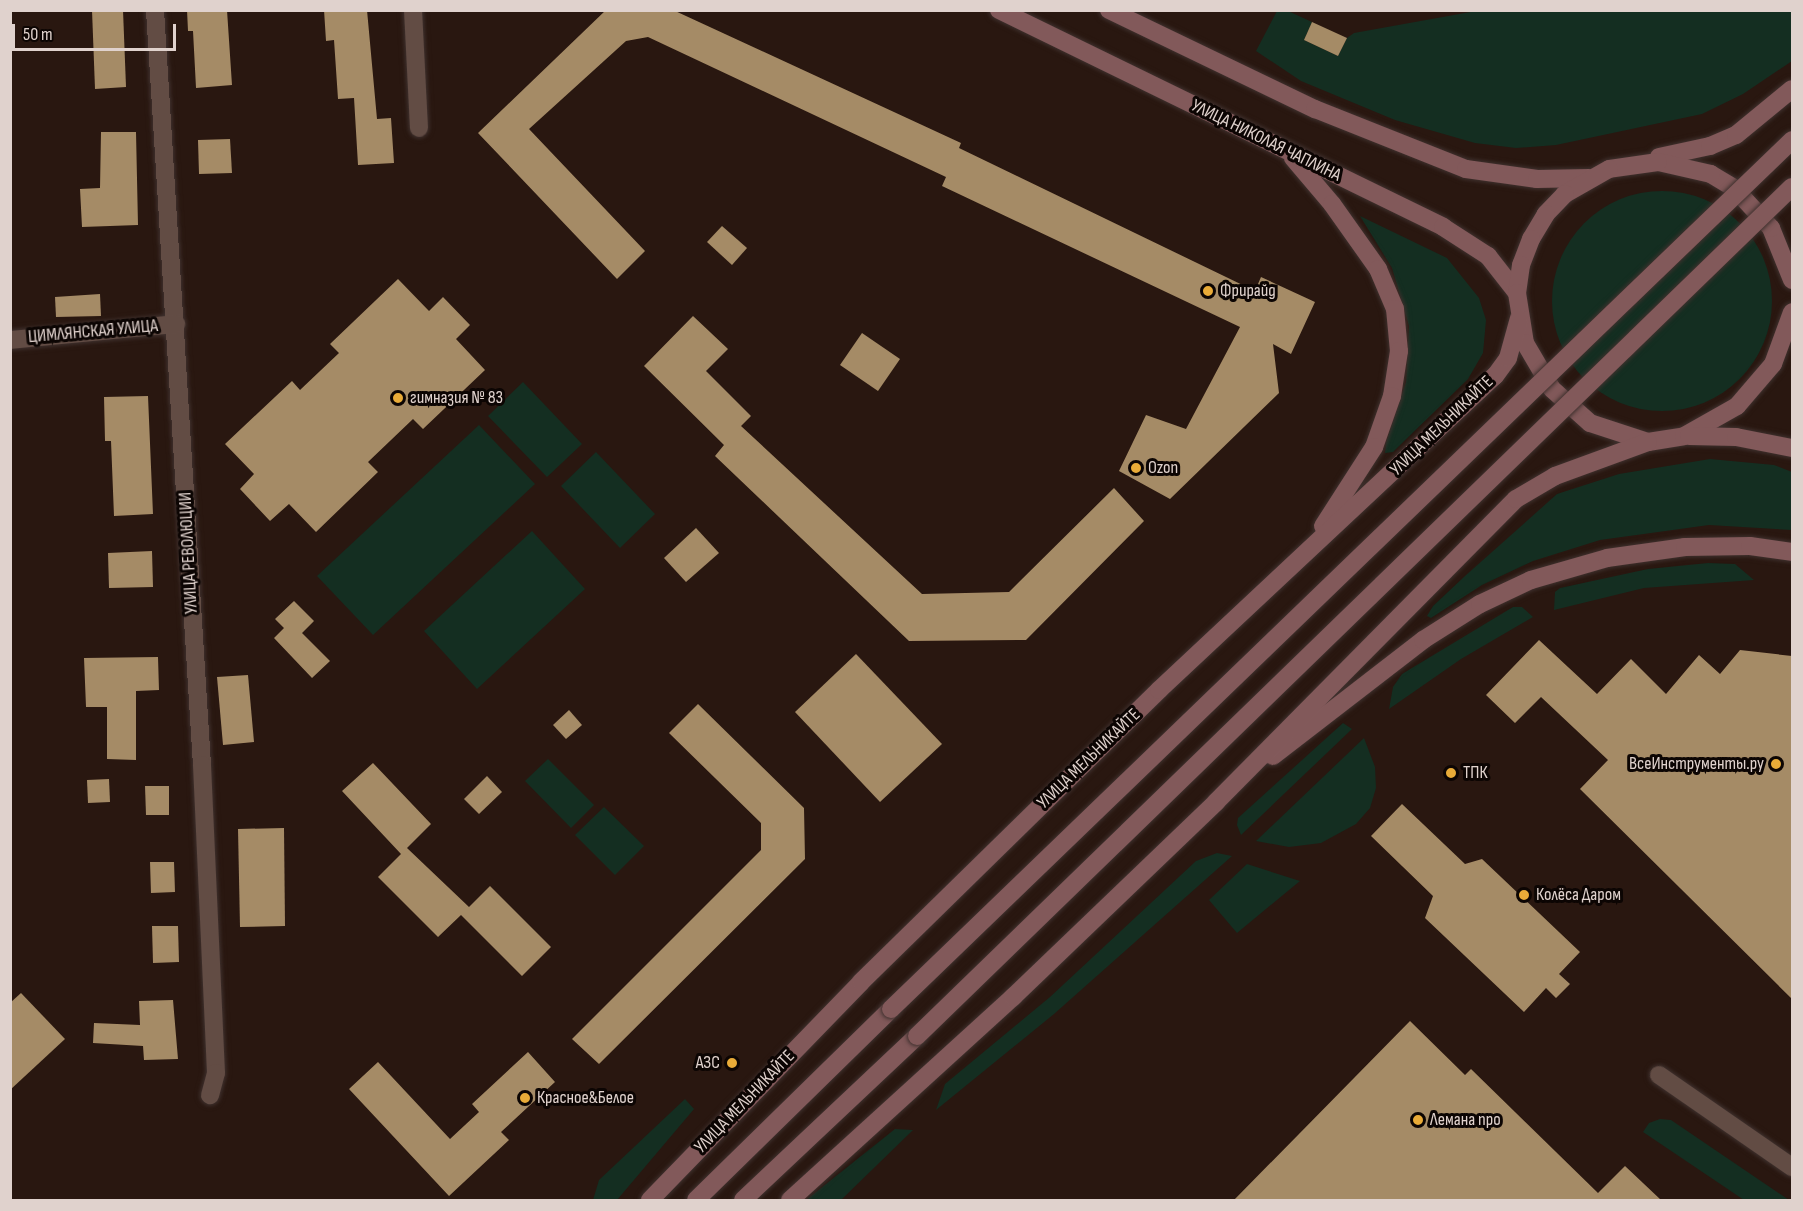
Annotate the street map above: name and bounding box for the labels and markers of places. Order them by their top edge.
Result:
place label: Фрирайд [1220,280,1276,302]
marker: Фрирайд [1201,284,1215,298]
place label: гимназия № 83 [410,387,503,409]
marker: гимназия № 83 [391,391,405,405]
place label: Ozon [1148,457,1178,479]
marker: Ozon [1129,461,1143,475]
place label: ВсеИнструменты.ру [1629,753,1764,775]
marker: ВсеИнструменты.ру [1769,757,1783,771]
place label: ТПК [1463,762,1487,784]
marker: ТПК [1444,766,1458,780]
place label: Колёса Даром [1536,884,1621,906]
marker: Колёса Даром [1517,888,1531,902]
place label: АЗС [696,1052,720,1074]
marker: АЗС [725,1056,739,1070]
place label: Красное&Белое [537,1087,634,1109]
marker: Красное&Белое [518,1091,532,1105]
place label: Лемана про [1430,1109,1501,1131]
marker: Лемана про [1411,1113,1425,1127]

